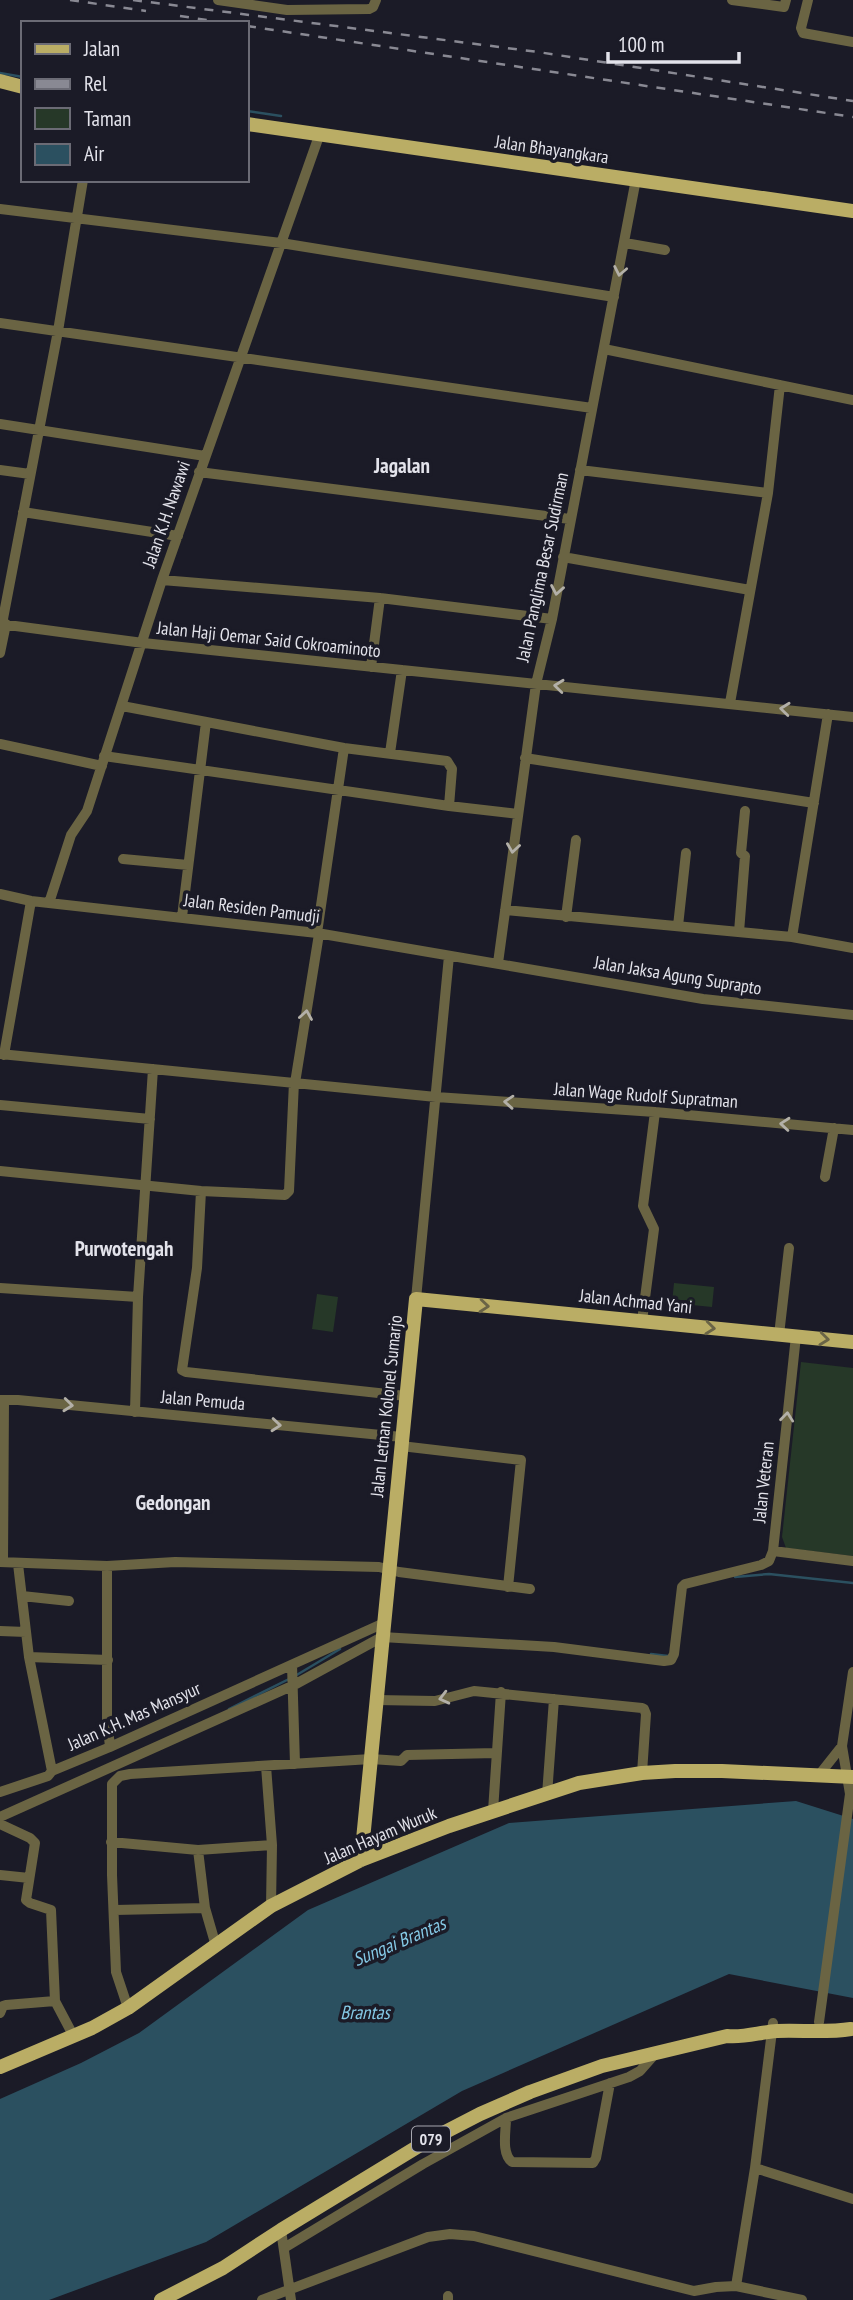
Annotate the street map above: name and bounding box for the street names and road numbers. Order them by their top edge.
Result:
street label: Jalan Bhayangkara [493,130,610,168]
street label: Jalan K.H. Nawawi [137,458,195,571]
street label: Jalan Panglima Besar Sudirman [510,470,573,665]
street label: Jalan Haji Oemar Said Cokroaminoto [155,616,382,662]
street label: Jalan Residen Pamudji [182,888,321,928]
street label: Jalan Jaksa Agung Suprapto [592,950,764,1000]
street label: Jalan Wage Rudolf Supratman [552,1077,739,1113]
street label: Jalan Achmad Yani [578,1284,693,1318]
street label: Jalan Letnan Kolonel Sumarjo [365,1314,407,1499]
street label: Jalan Pemuda [159,1385,246,1415]
street label: Jalan Veteran [747,1440,779,1525]
street label: Jalan K.H. Mas Mansyur [63,1676,204,1756]
street label: Jalan Hayam Wuruk [319,1801,440,1869]
road number: 079 [412,2126,450,2152]

